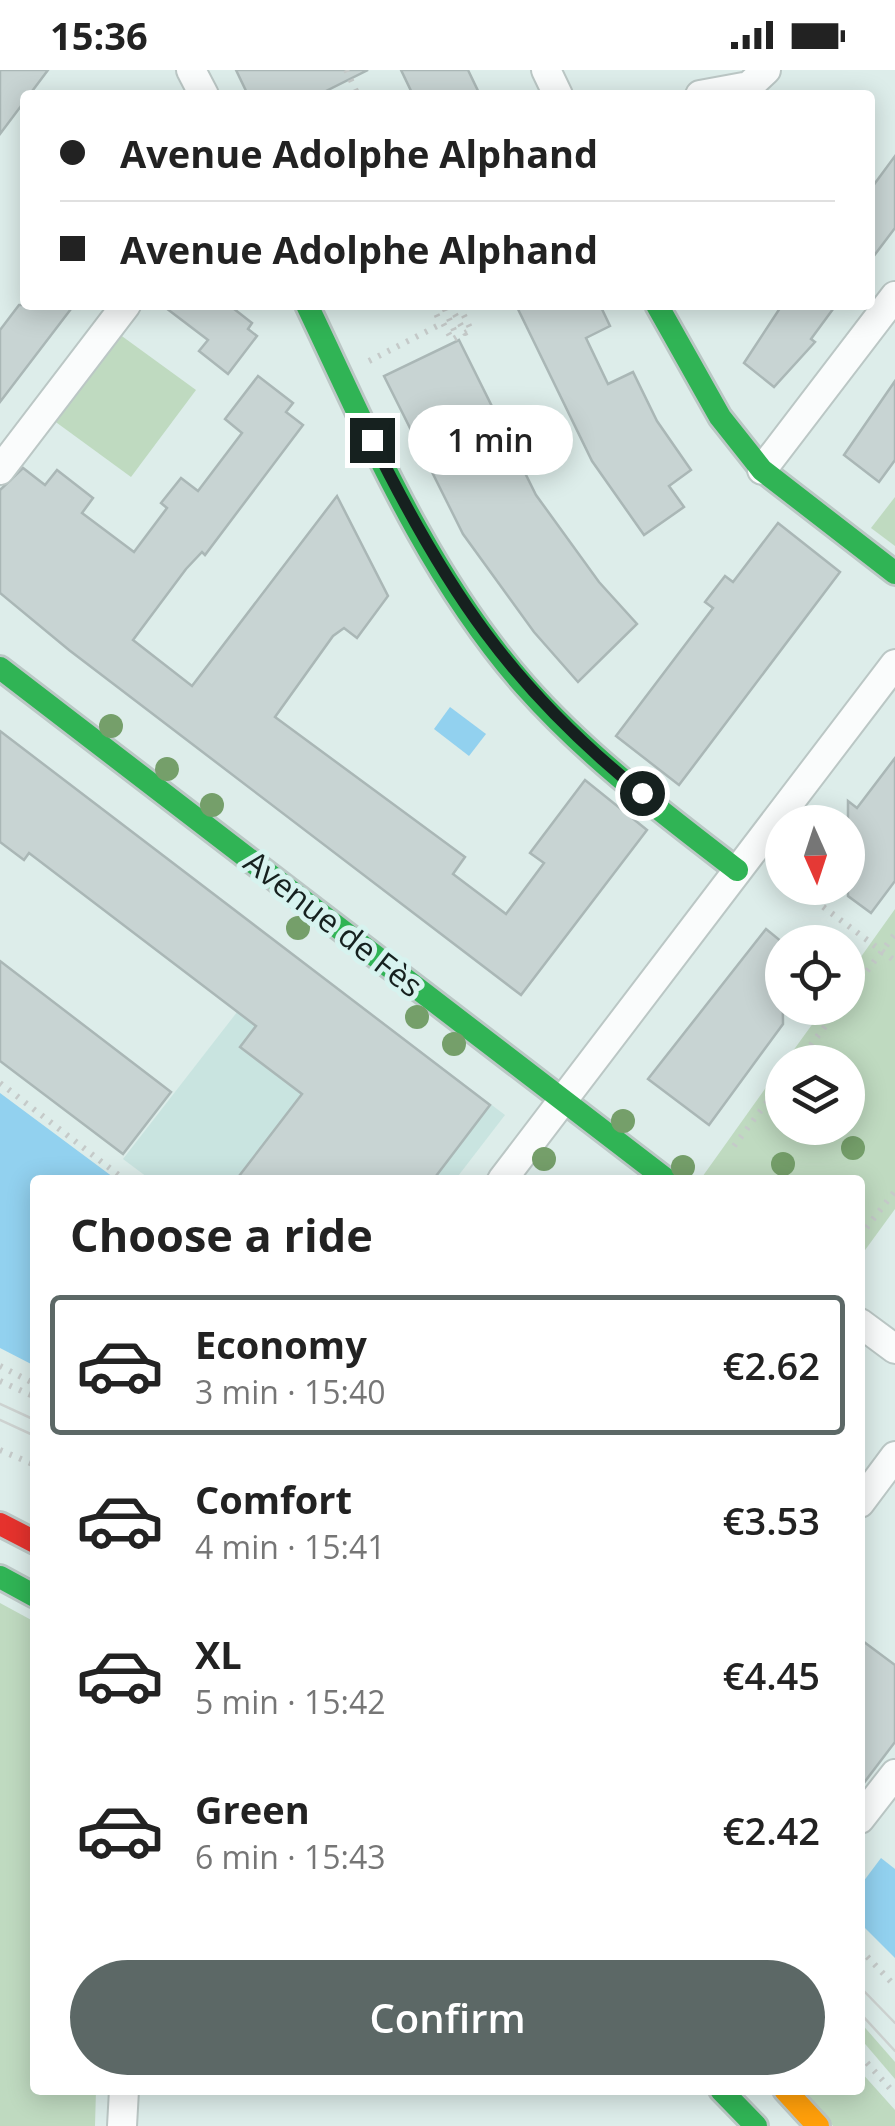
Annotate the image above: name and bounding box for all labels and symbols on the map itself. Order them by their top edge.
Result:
callout: 1 min [407,405,572,475]
route end [350,418,395,463]
route start [620,771,665,816]
north arrow [765,805,865,905]
street label: Avenue de Fès [236,840,432,1006]

